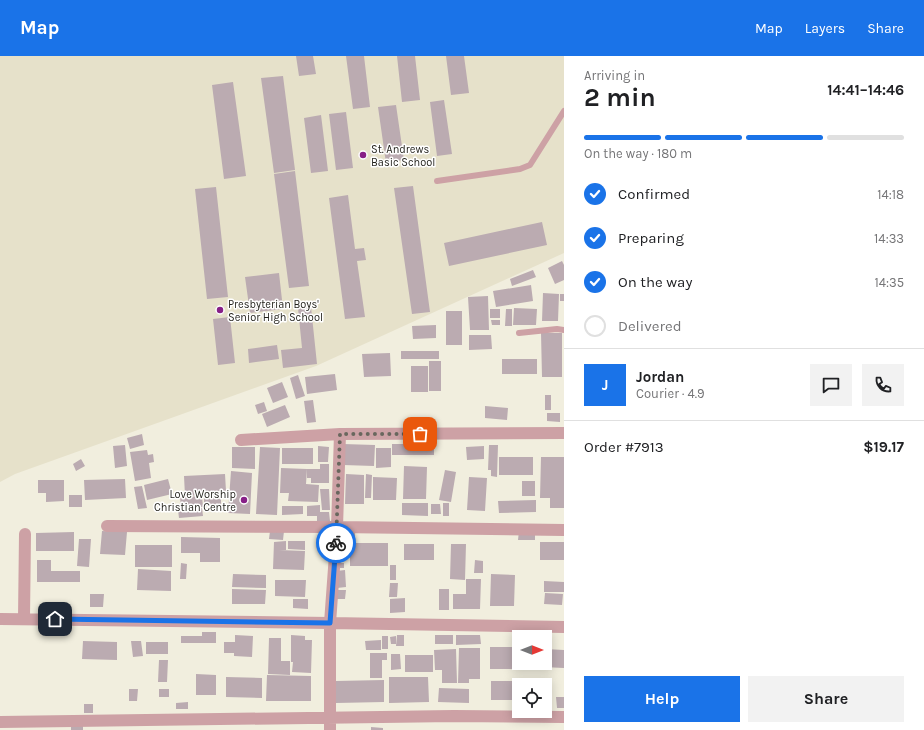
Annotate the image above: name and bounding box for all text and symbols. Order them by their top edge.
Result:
text: Map [20,17,59,39]
text: Map [755,20,783,37]
text: Layers [805,20,845,37]
text: Share [867,20,904,37]
text: Arriving in [584,68,645,83]
text: 14:41–14:46 [827,81,904,99]
text: 2 min [584,82,656,113]
place label: St. Andrews Basic School [371,143,435,169]
text: On the way · 180 m [584,146,692,161]
marker: St. Andrews Basic School [358,150,368,160]
icon: check [584,183,606,205]
text: Confirmed [618,185,690,203]
text: 14:18 [877,187,904,202]
icon: check [584,227,606,249]
text: Preparing [618,229,684,247]
text: 14:33 [874,231,904,246]
icon: check [584,271,606,293]
text: On the way [618,273,692,291]
text: 14:35 [874,275,904,290]
place label: Presbyterian Boys' Senior High School [228,298,323,324]
marker: Presbyterian Boys' Senior High School [215,305,225,315]
text: Delivered [618,317,682,335]
button: chat [810,364,852,406]
button: phone [862,364,904,406]
text: Jordan [636,368,684,386]
text: J [602,376,608,394]
text: Courier · 4.9 [636,386,705,401]
pin [403,417,437,451]
icon: bag [409,423,431,445]
text: Order #7913 [584,438,664,456]
text: $19.17 [863,438,904,456]
place label: Love Worship Christian Centre [154,488,236,514]
marker: Love Worship Christian Centre [239,495,249,505]
courier [316,523,356,563]
icon: bike [325,532,347,554]
pin [38,602,72,636]
icon: home [44,608,66,630]
north arrow [512,630,552,670]
map controls [512,630,552,718]
button: Help [584,676,740,722]
button: Share [748,676,904,722]
button: locate [512,678,552,718]

